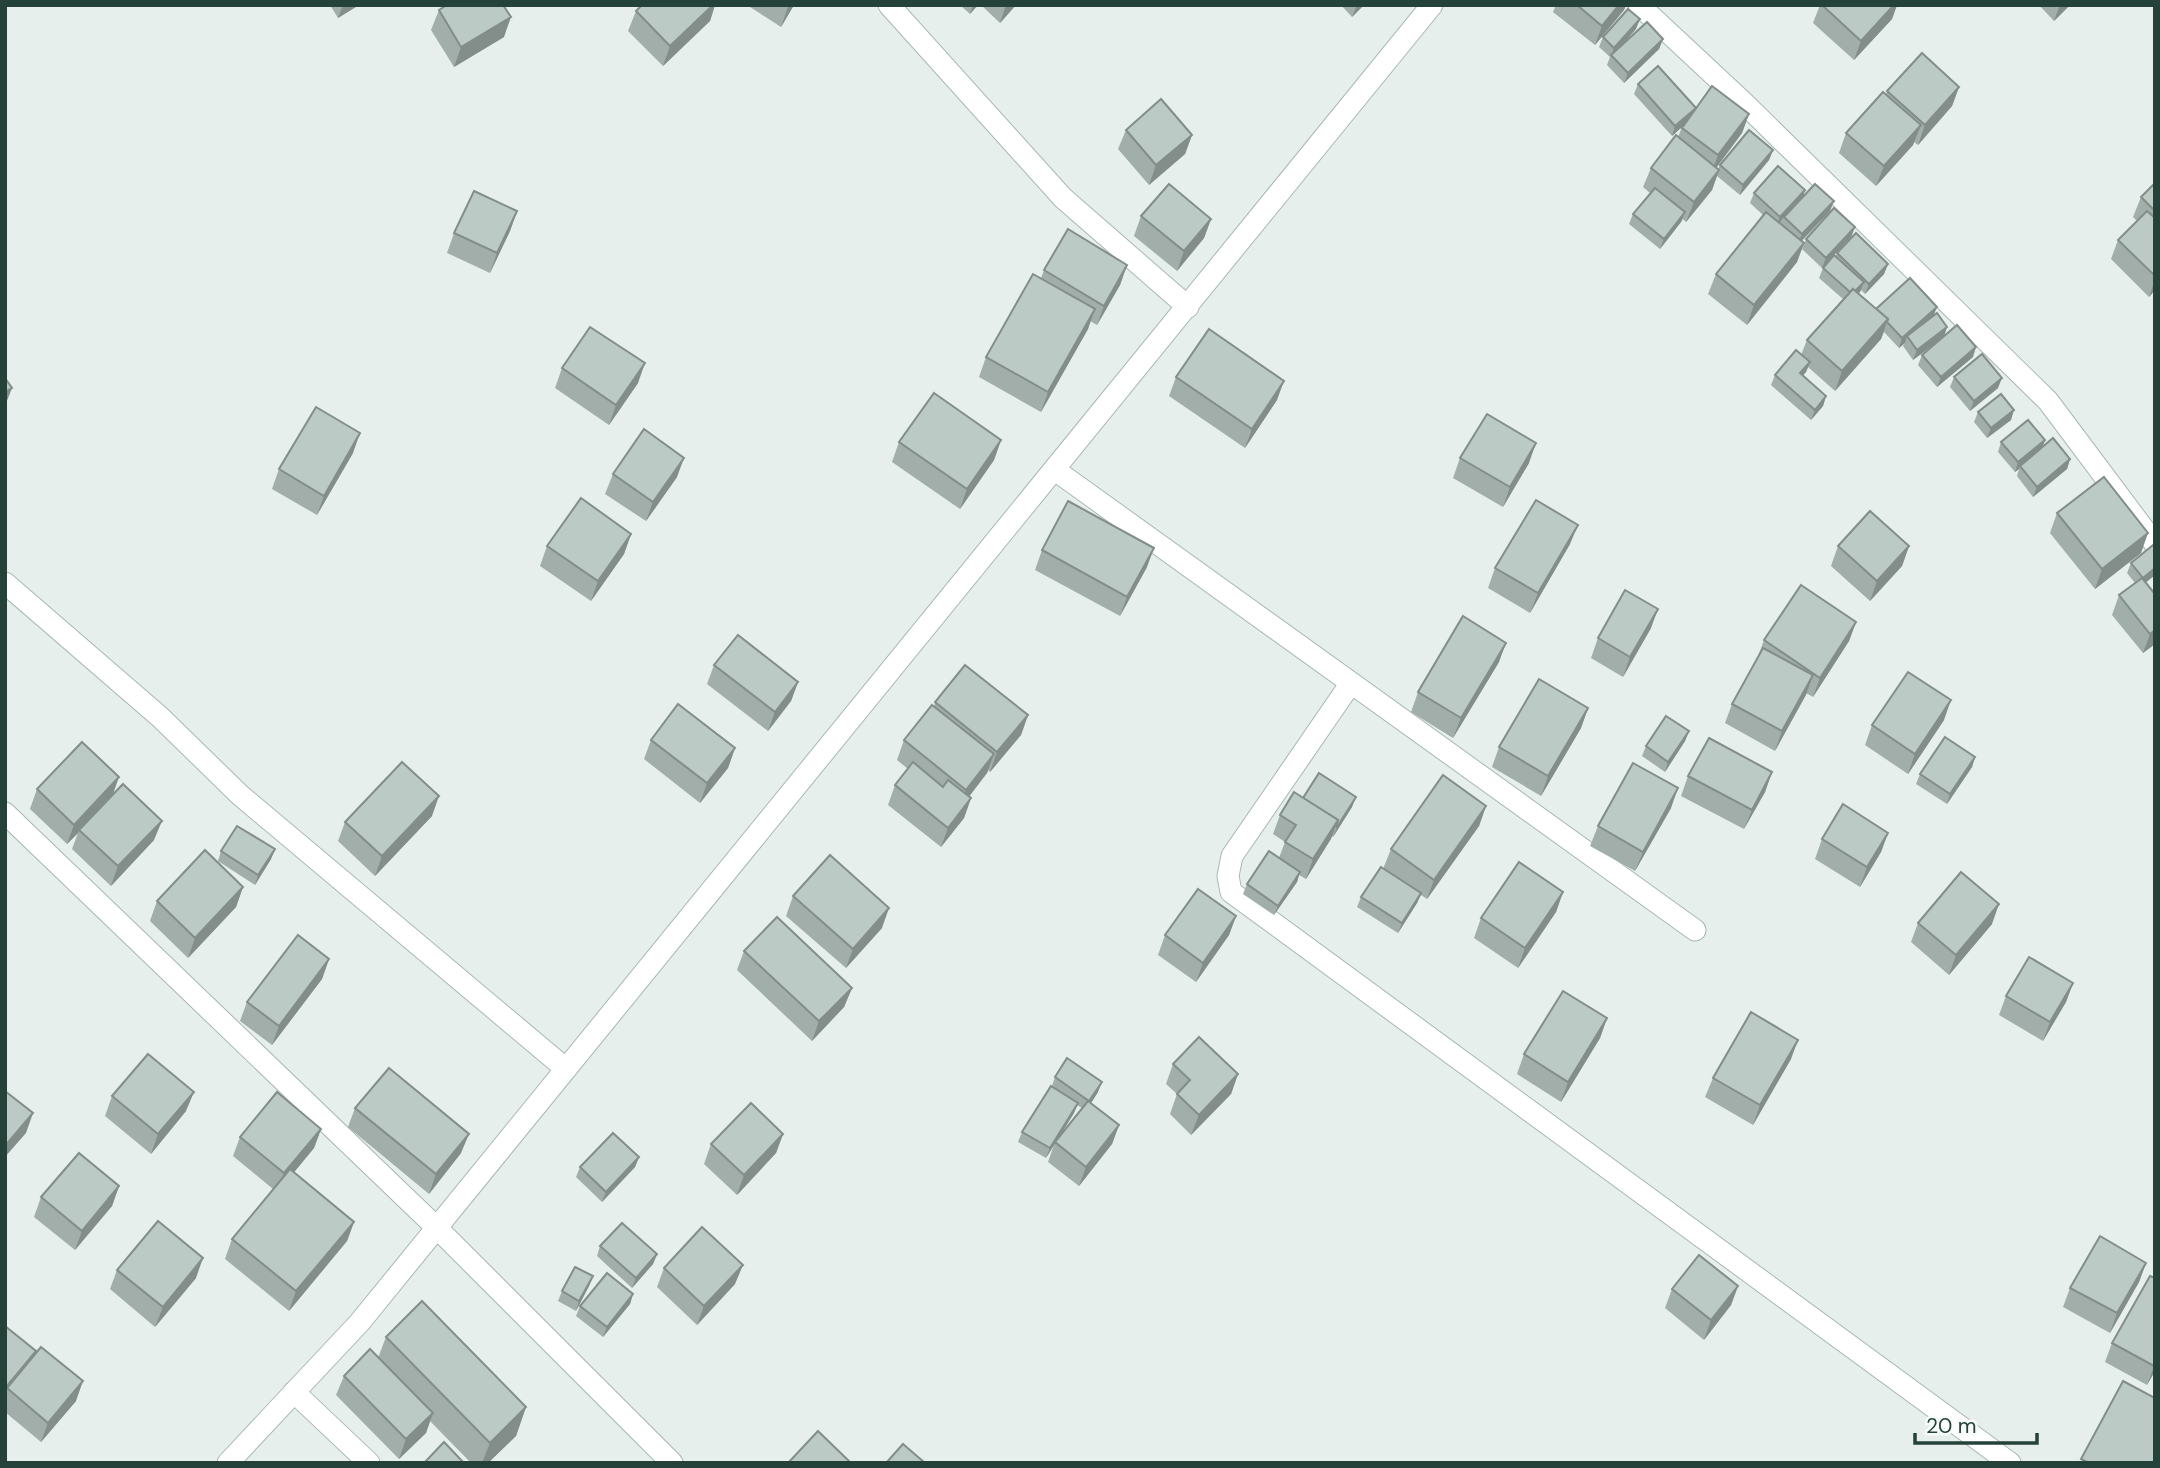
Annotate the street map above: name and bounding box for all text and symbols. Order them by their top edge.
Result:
scale bar [1915,1402,2038,1446]
text: 20 m [1926,1412,1977,1440]

